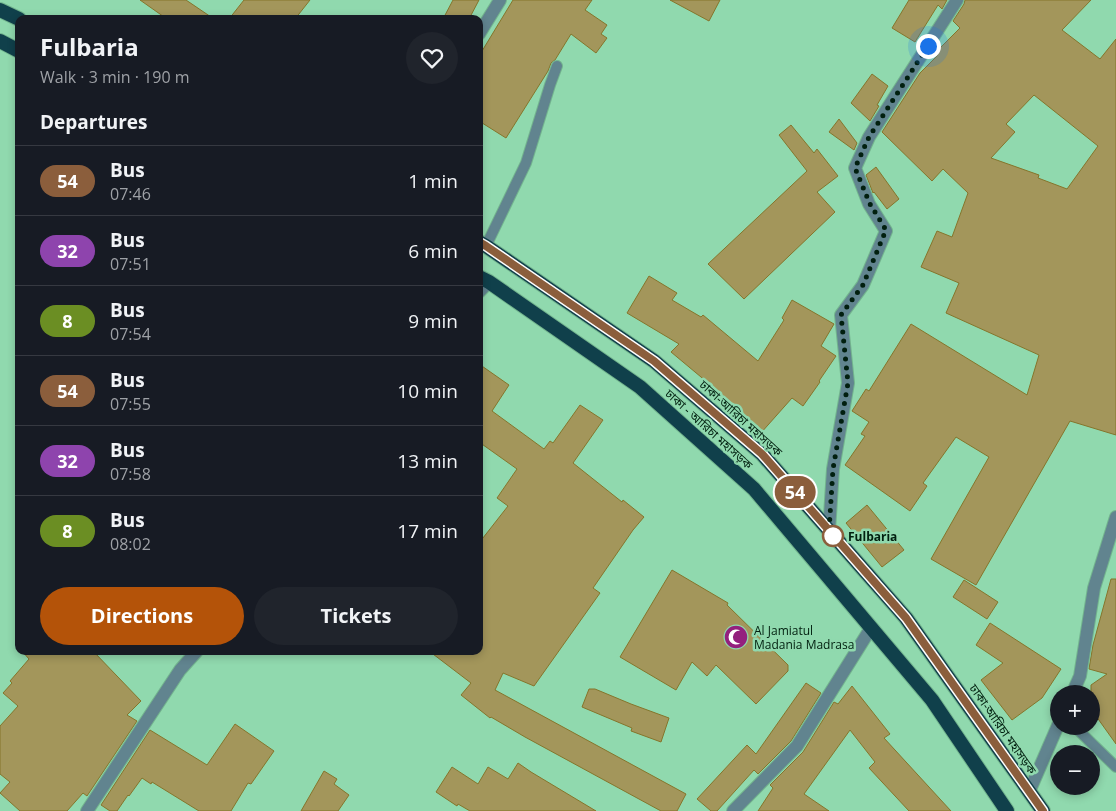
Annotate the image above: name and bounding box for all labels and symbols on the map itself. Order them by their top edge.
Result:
your location [916,34,941,59]
street label: ঢাকা-আরিচা মহাসড়ক [695,375,786,460]
street label: ঢাকা - আরিচা মহাসড়ক [661,384,757,473]
line badge: 54 [772,476,818,508]
marker: Fulbaria [822,525,844,547]
place label: Fulbaria [848,528,897,545]
place label: Al Jamiatul Madania Madrasa [754,622,854,653]
mosque icon: Al Jamiatul Madania Madrasa [723,624,749,650]
street label: ঢাকা-আরিচা মহাসড়ক [965,680,1041,778]

